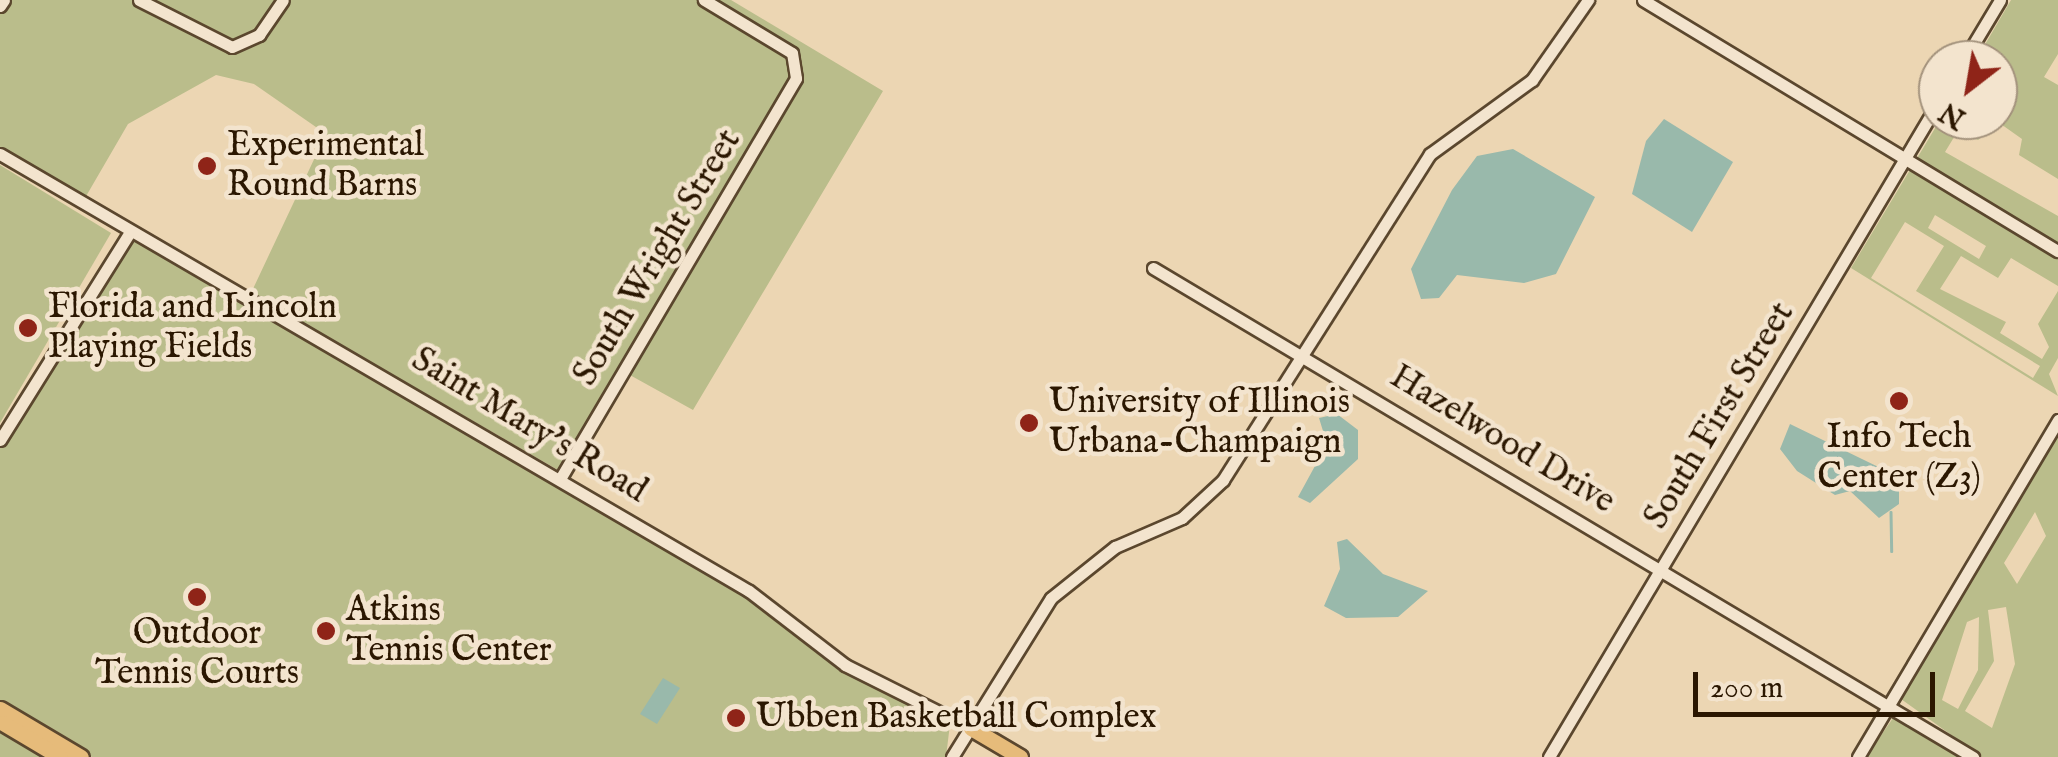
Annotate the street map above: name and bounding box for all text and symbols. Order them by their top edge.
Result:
north arrow [1918,40,2018,140]
text: N [1934,93,1973,136]
street label: South Wright Street [565,122,751,394]
place label: Experimental Round Barns [227,125,424,207]
marker: Experimental Round Barns [196,155,218,177]
place label: Florida and Lincoln Playing Fields [48,287,337,369]
street label: South First Street [1636,295,1804,537]
marker: Florida and Lincoln Playing Fields [17,317,39,339]
street label: Saint Mary's Road [404,339,654,513]
street label: Hazelwood Drive [1382,356,1622,524]
place label: University of Illinois Urbana-Champaign [1049,382,1350,464]
marker: Info Tech Center (Z3) [1888,390,1910,412]
marker: University of Illinois Urbana-Champaign [1018,412,1040,434]
place label: Info Tech Center (Z3) [1817,417,1981,499]
marker: Outdoor Tennis Courts [186,586,208,608]
place label: Atkins Tennis Center [346,590,552,672]
place label: Outdoor Tennis Courts [95,613,299,695]
marker: Atkins Tennis Center [315,620,337,642]
scale bar [1698,652,1940,714]
text: 200 m [1710,670,1783,708]
place label: Ubben Basketball Complex [756,697,1157,739]
marker: Ubben Basketball Complex [725,707,747,729]

